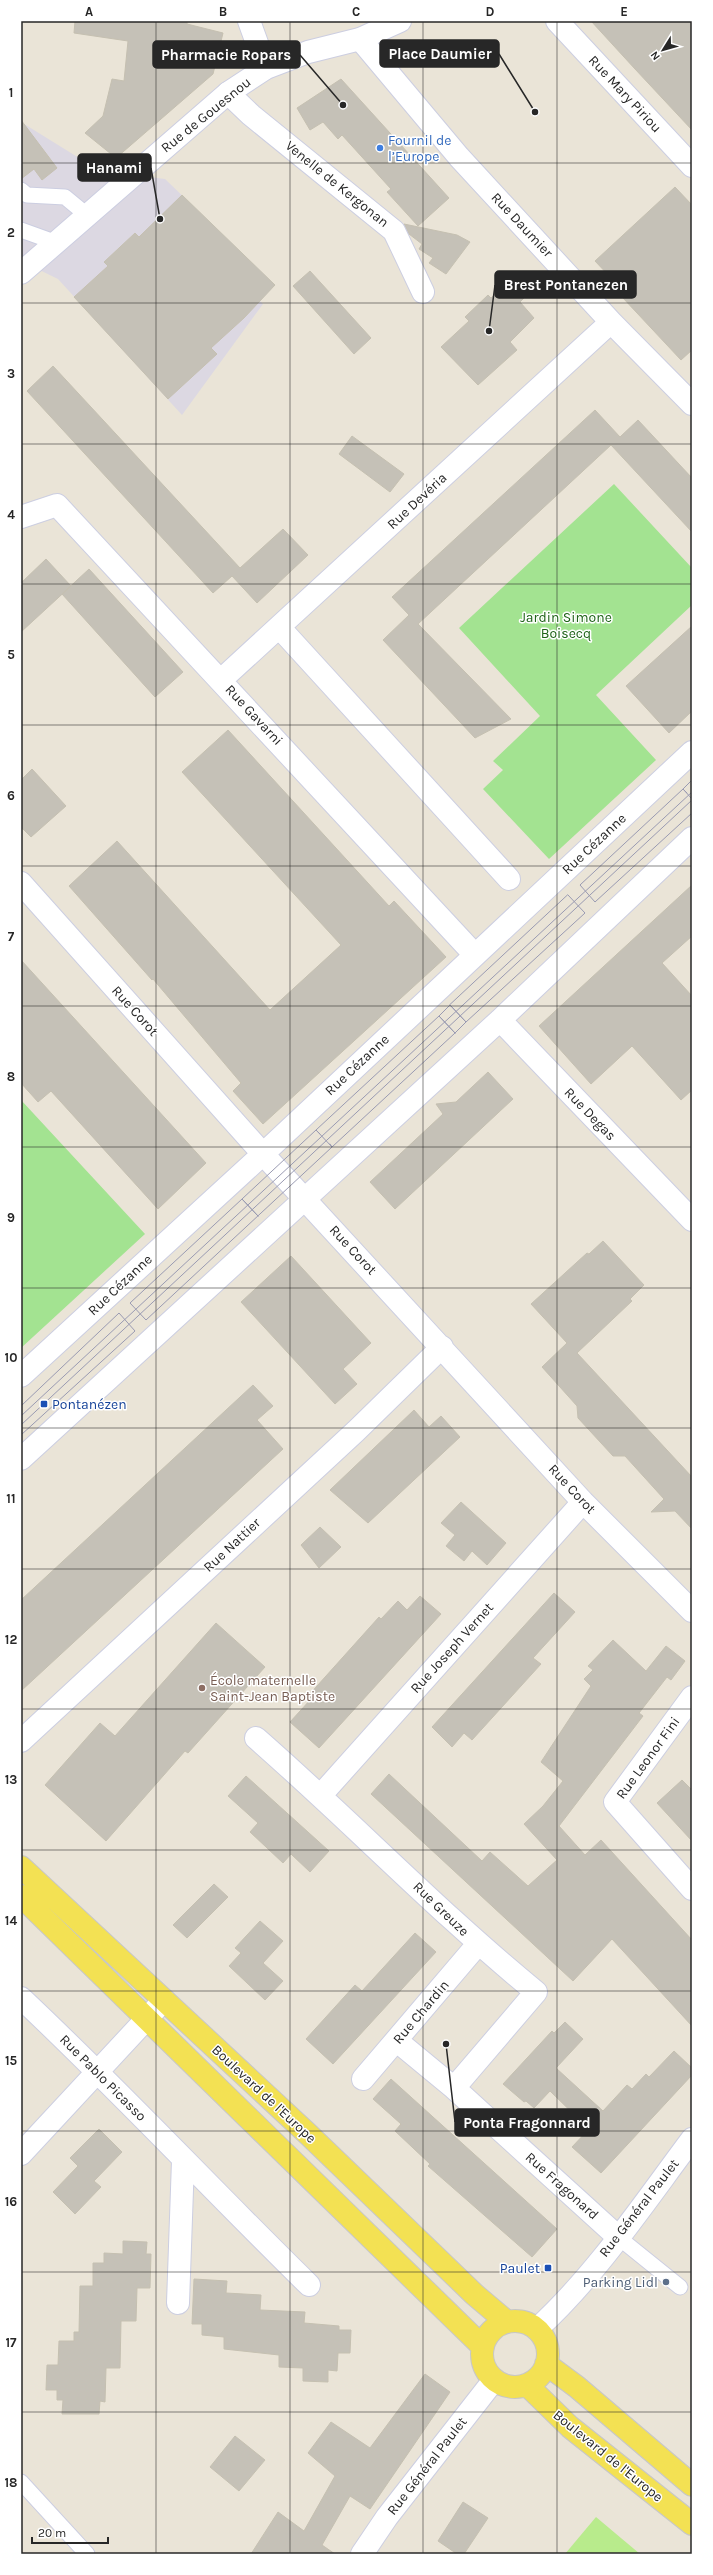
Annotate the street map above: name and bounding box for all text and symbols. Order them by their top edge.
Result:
text: A [85,4,93,19]
text: B [219,4,227,19]
text: C [352,4,360,19]
text: D [486,4,495,19]
text: E [620,4,628,19]
north arrow [643,30,683,70]
callout: Place Daumier [380,40,499,67]
callout: Pharmacie Ropars [153,41,300,68]
text: Place Daumier [388,45,492,63]
text: Pharmacie Ropars [161,46,291,64]
text: N [648,49,663,63]
street label: Rue Mary Piriou [585,52,665,136]
street label: Rue de Gouesnou [158,74,254,156]
text: 1 [9,85,13,100]
place label: Fournil de l’Europe [388,132,451,165]
street label: Venelle de Kergonan [282,137,392,231]
marker: Fournil de l’Europe [375,143,385,153]
callout: Hanami [78,154,151,181]
text: Hanami [86,159,142,177]
street label: Rue Daumier [488,189,557,262]
text: 2 [7,225,15,240]
callout: Brest Pontanezen [495,271,636,298]
text: Brest Pontanezen [504,276,628,294]
text: 3 [7,366,15,381]
street label: Rue Devéria [384,469,450,533]
text: 4 [7,507,15,522]
park label: Jardin Simone Boisecq [520,609,612,642]
text: 5 [7,647,15,662]
street label: Rue Gavarni [222,681,286,749]
text: 6 [7,788,15,803]
street label: Rue Cézanne [558,810,630,878]
text: 7 [8,929,15,944]
street label: Rue Corot [108,982,162,1040]
street label: Rue Cézanne [321,1031,393,1099]
text: 8 [7,1069,15,1084]
street label: Rue Degas [561,1084,619,1144]
text: 9 [7,1210,15,1225]
street label: Rue Corot [326,1222,380,1278]
street label: Rue Cézanne [84,1251,156,1319]
text: 10 [5,1350,17,1365]
place label: Pontanézen [52,1396,127,1413]
marker: Pontanézen [39,1399,49,1409]
street label: Rue Corot [545,1461,599,1517]
text: 11 [6,1491,16,1506]
street label: Rue Nattier [200,1514,265,1576]
street label: Rue Joseph Vernet [407,1599,497,1697]
text: 12 [5,1632,17,1647]
place label: École maternelle Saint-Jean Baptiste [210,1671,335,1705]
marker: École maternelle Saint-Jean Baptiste [197,1683,207,1693]
street label: Rue Leonor Fini [612,1714,684,1802]
text: 13 [5,1772,17,1787]
street label: Rue Greuze [410,1878,472,1940]
text: 14 [5,1913,17,1928]
street label: Rue Chardin [389,1977,453,2047]
street label: Rue Pablo Picasso [56,2031,150,2125]
street label: Boulevard de l'Europe [208,2041,320,2147]
text: 15 [5,2053,18,2068]
callout: Ponta Fragonnard [455,2109,599,2136]
text: Ponta Fragonnard [463,2114,591,2132]
street label: Rue Fragonard [522,2149,602,2223]
street label: Rue Général Paulet [595,2156,683,2260]
text: 16 [5,2194,17,2209]
place label: Paulet [500,2260,540,2277]
marker: Paulet [543,2263,553,2273]
place label: Parking Lidl [583,2274,658,2291]
marker: Parking Lidl [661,2277,671,2287]
text: 17 [5,2335,17,2350]
street label: Boulevard de l'Europe [550,2406,666,2506]
street label: Rue Général Paulet [383,2414,471,2518]
text: 18 [4,2475,18,2490]
scale bar [32,2519,108,2545]
text: 20 m [38,2526,66,2540]

